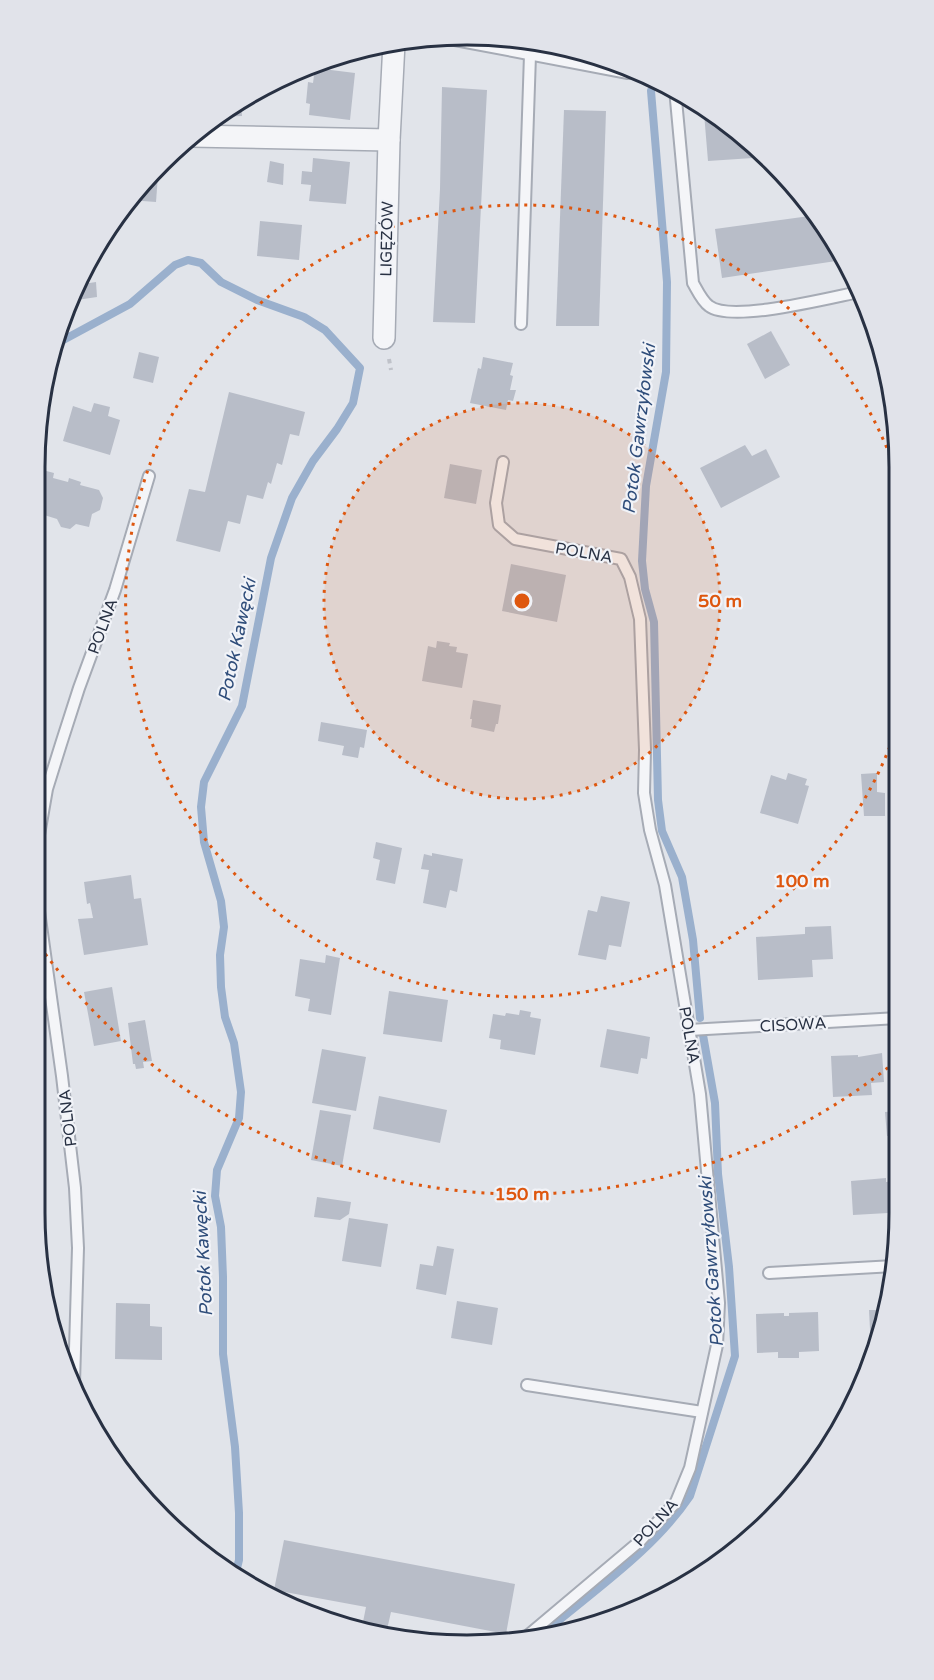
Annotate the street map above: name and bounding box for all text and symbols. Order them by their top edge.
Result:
street label: LIGĘZÓW [376,201,398,277]
water label: Potok Gawrzyłowski [618,340,661,515]
street label: POLNA [554,538,614,568]
water label: Potok Kawęcki [213,574,261,703]
text: 50 m [698,590,742,612]
centre of rings [512,591,532,611]
street label: POLNA [84,596,122,657]
text: 100 m [774,870,830,892]
street label: POLNA [674,1005,704,1065]
street label: CISOWA [759,1013,827,1037]
street label: POLNA [55,1088,81,1148]
water label: Potok Gawrzyłowski [694,1173,728,1348]
text: 150 m [494,1183,550,1205]
water label: Potok Kawęcki [189,1188,217,1317]
street label: POLNA [629,1494,683,1551]

